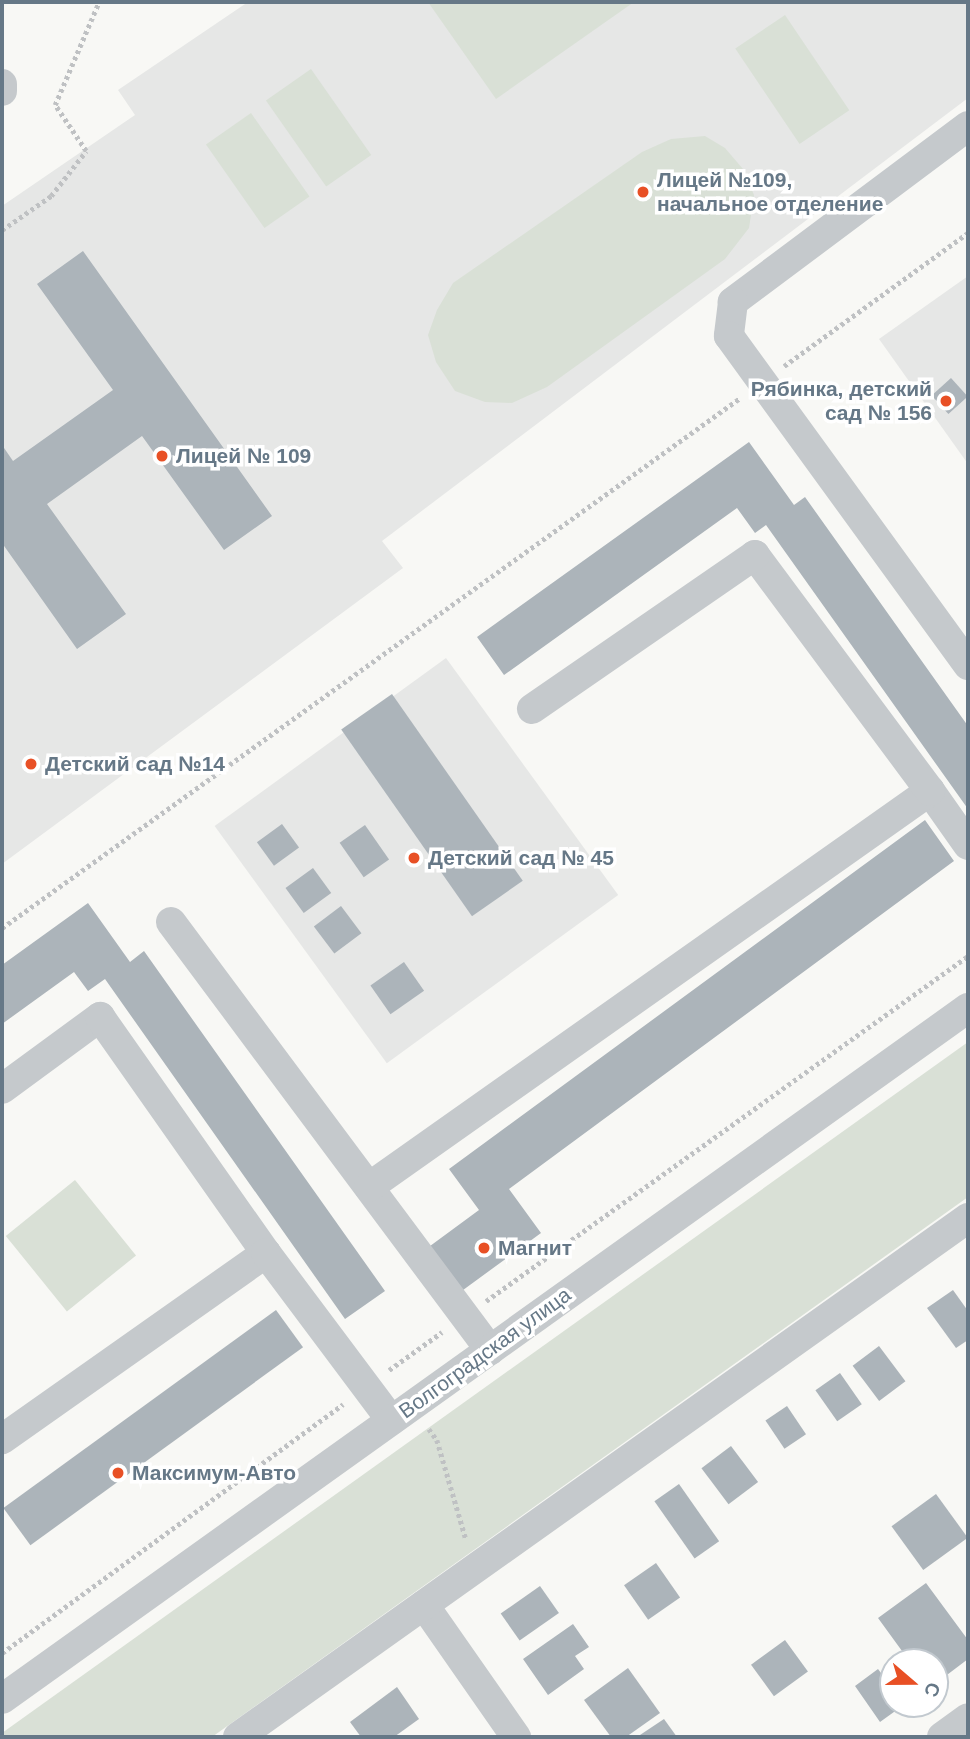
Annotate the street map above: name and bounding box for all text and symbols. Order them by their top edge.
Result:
place label: Лицей №109, начальное отделение [657,167,883,217]
marker: Лицей №109, начальное отделение [635,184,651,200]
place label: Рябинка, детский сад № 156 [751,376,932,426]
marker: Рябинка, детский сад № 156 [938,393,954,409]
place label: Лицей № 109 [176,443,311,469]
marker: Лицей № 109 [154,448,170,464]
place label: Детский сад №14 [45,751,225,777]
marker: Детский сад №14 [23,756,39,772]
place label: Детский сад № 45 [428,845,614,871]
marker: Детский сад № 45 [406,850,422,866]
place label: Магнит [498,1235,572,1261]
marker: Магнит [476,1240,492,1256]
street label: Волгоградская улица [394,1282,576,1424]
place label: Максимум-Авто [132,1460,296,1486]
marker: Максимум-Авто [110,1465,126,1481]
north arrow [879,1648,949,1718]
text: С [920,1680,945,1700]

